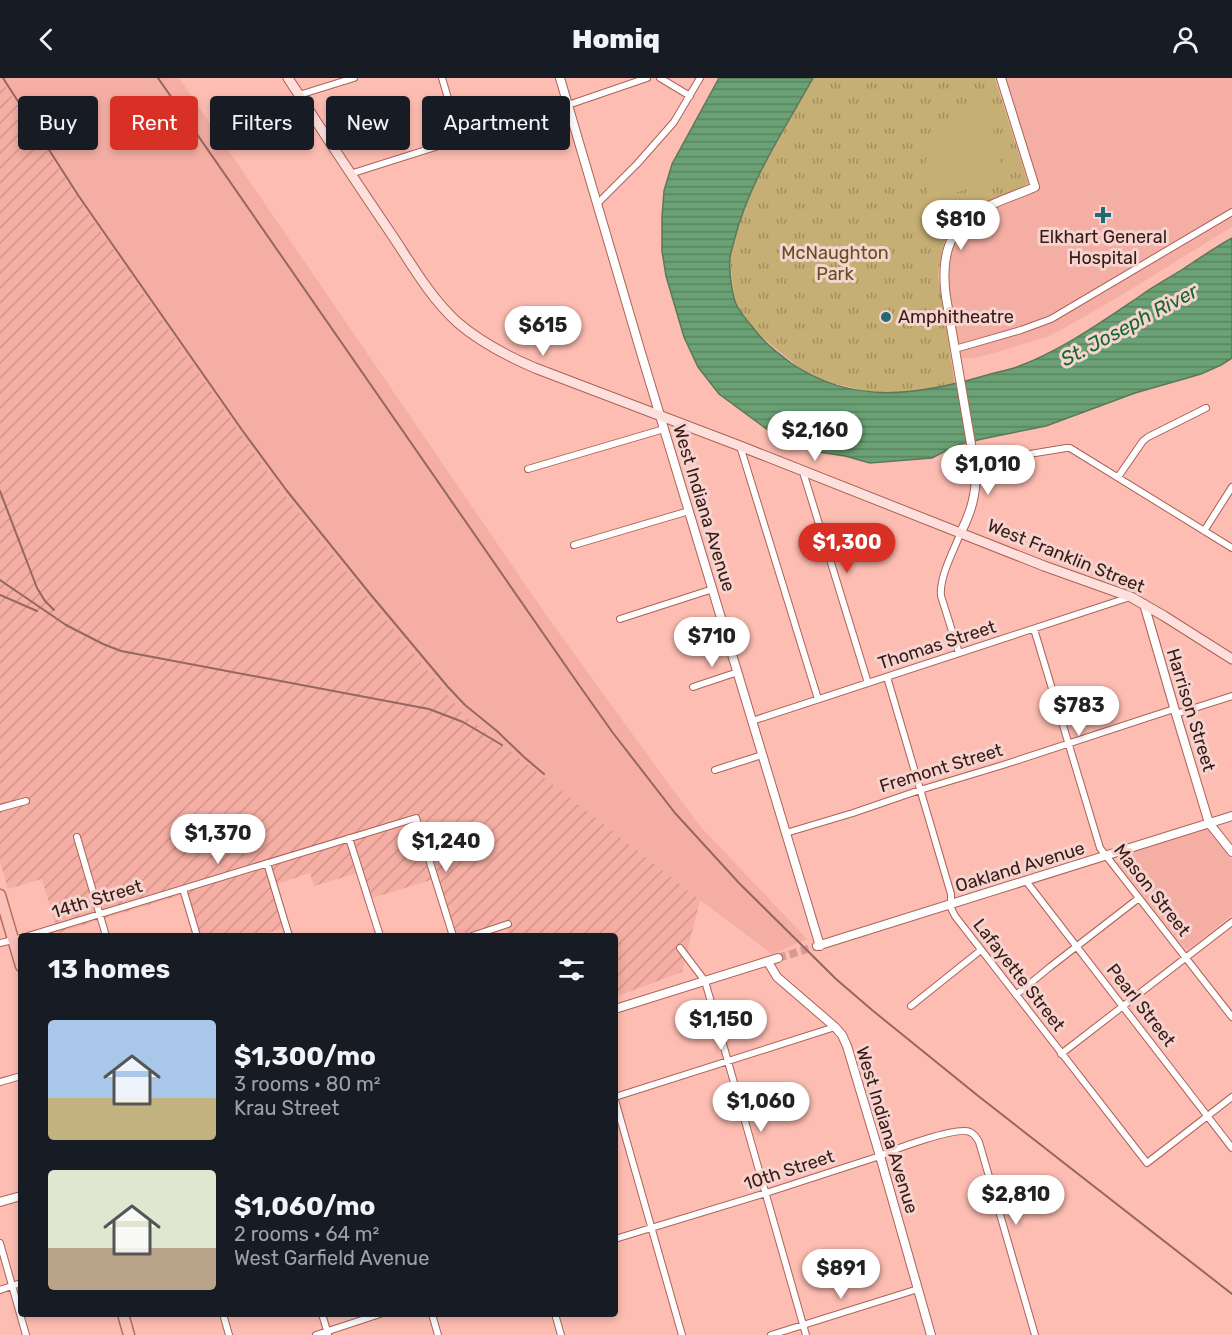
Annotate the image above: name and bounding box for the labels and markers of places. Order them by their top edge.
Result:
pin: $810 [925,200,997,251]
marker: Elkhart General Hospital [1094,206,1112,224]
place label: Elkhart General Hospital [1039,226,1167,269]
pin: $615 [507,306,579,357]
place label: Amphitheatre [898,306,1014,328]
marker: Amphitheatre [879,310,893,324]
pin: $2,160 [766,411,864,462]
pin: $1,010 [939,445,1037,496]
pin: $1,300 [798,523,896,574]
pin: $710 [676,617,748,668]
pin: $783 [1043,686,1115,737]
pin: $1,370 [169,814,267,865]
pin: $1,240 [397,822,495,873]
pin: $1,150 [672,1000,770,1051]
pin: $1,060 [712,1082,810,1133]
pin: $2,810 [967,1175,1065,1226]
pin: $891 [805,1249,877,1300]

